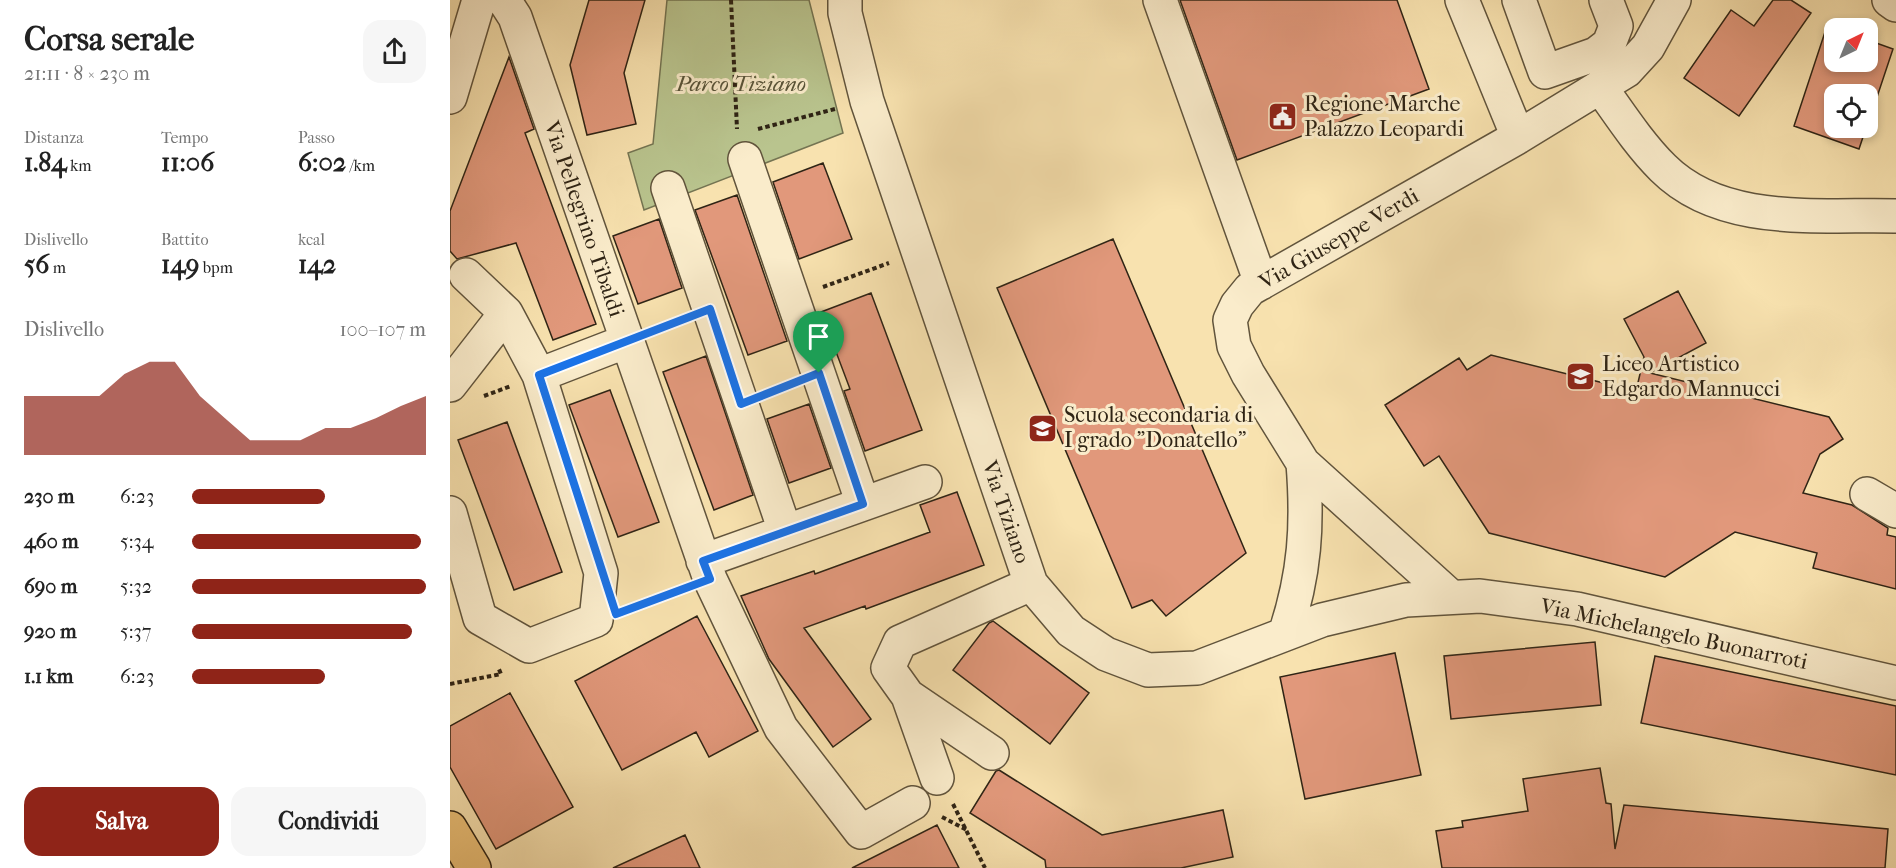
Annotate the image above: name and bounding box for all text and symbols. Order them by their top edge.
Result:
north arrow [1824,18,1878,72]
map controls [1824,18,1878,138]
text: Corsa serale [24,20,194,59]
button: share [363,20,426,83]
text: 21:11 · 8 × 230 m [24,62,150,85]
park label: Parco Tiziano [675,71,806,97]
button: locate [1824,84,1878,138]
place label: Regione Marche Palazzo Leopardi [1304,91,1464,142]
public building icon: Regione Marche Palazzo Leopardi [1267,101,1299,133]
street label: Via Pellegrino Tibaldi [538,117,630,321]
text: Distanza [24,128,84,147]
text: Tempo [161,128,208,147]
text: Passo [298,128,335,147]
text: 1.84 [24,147,67,178]
text: 11:06 [161,147,214,178]
text: 6:02 [298,147,346,178]
text: km [67,156,92,175]
text: /km [346,156,375,175]
street label: Via Giuseppe Verdi [1254,182,1424,296]
text: Dislivello [24,230,88,249]
text: Battito [161,230,209,249]
text: kcal [298,230,325,249]
text: 56 [24,249,49,280]
text: 149 [161,249,199,280]
text: 142 [298,249,336,280]
text: m [49,258,66,277]
text: bpm [199,258,233,277]
pin [793,311,844,373]
text: Dislivello [24,318,104,341]
text: 100–107 m [340,318,426,341]
icon: arrive [802,320,835,353]
place label: Liceo Artistico Edgardo Mannucci [1602,351,1781,402]
school or university icon: Liceo Artistico Edgardo Mannucci [1565,361,1597,393]
place label: Scuola secondaria di I grado "Donatello" [1064,402,1254,453]
school or university icon: Scuola secondaria di I grado "Donatello" [1027,412,1059,444]
street label: Via Tiziano [976,456,1036,567]
text: 230 m [24,485,74,508]
text: 6:23 [120,485,154,508]
text: 460 m [24,530,79,553]
text: 5:34 [120,530,154,553]
text: 690 m [24,575,77,598]
text: 5:32 [120,575,152,598]
street label: Via Michelangelo Buonarroti [1537,593,1811,675]
text: 920 m [24,620,77,643]
text: 5:37 [120,620,151,643]
text: 1.1 km [24,665,73,688]
text: 6:23 [120,665,154,688]
button: Salva [24,787,219,856]
button: Condividi [231,787,426,856]

